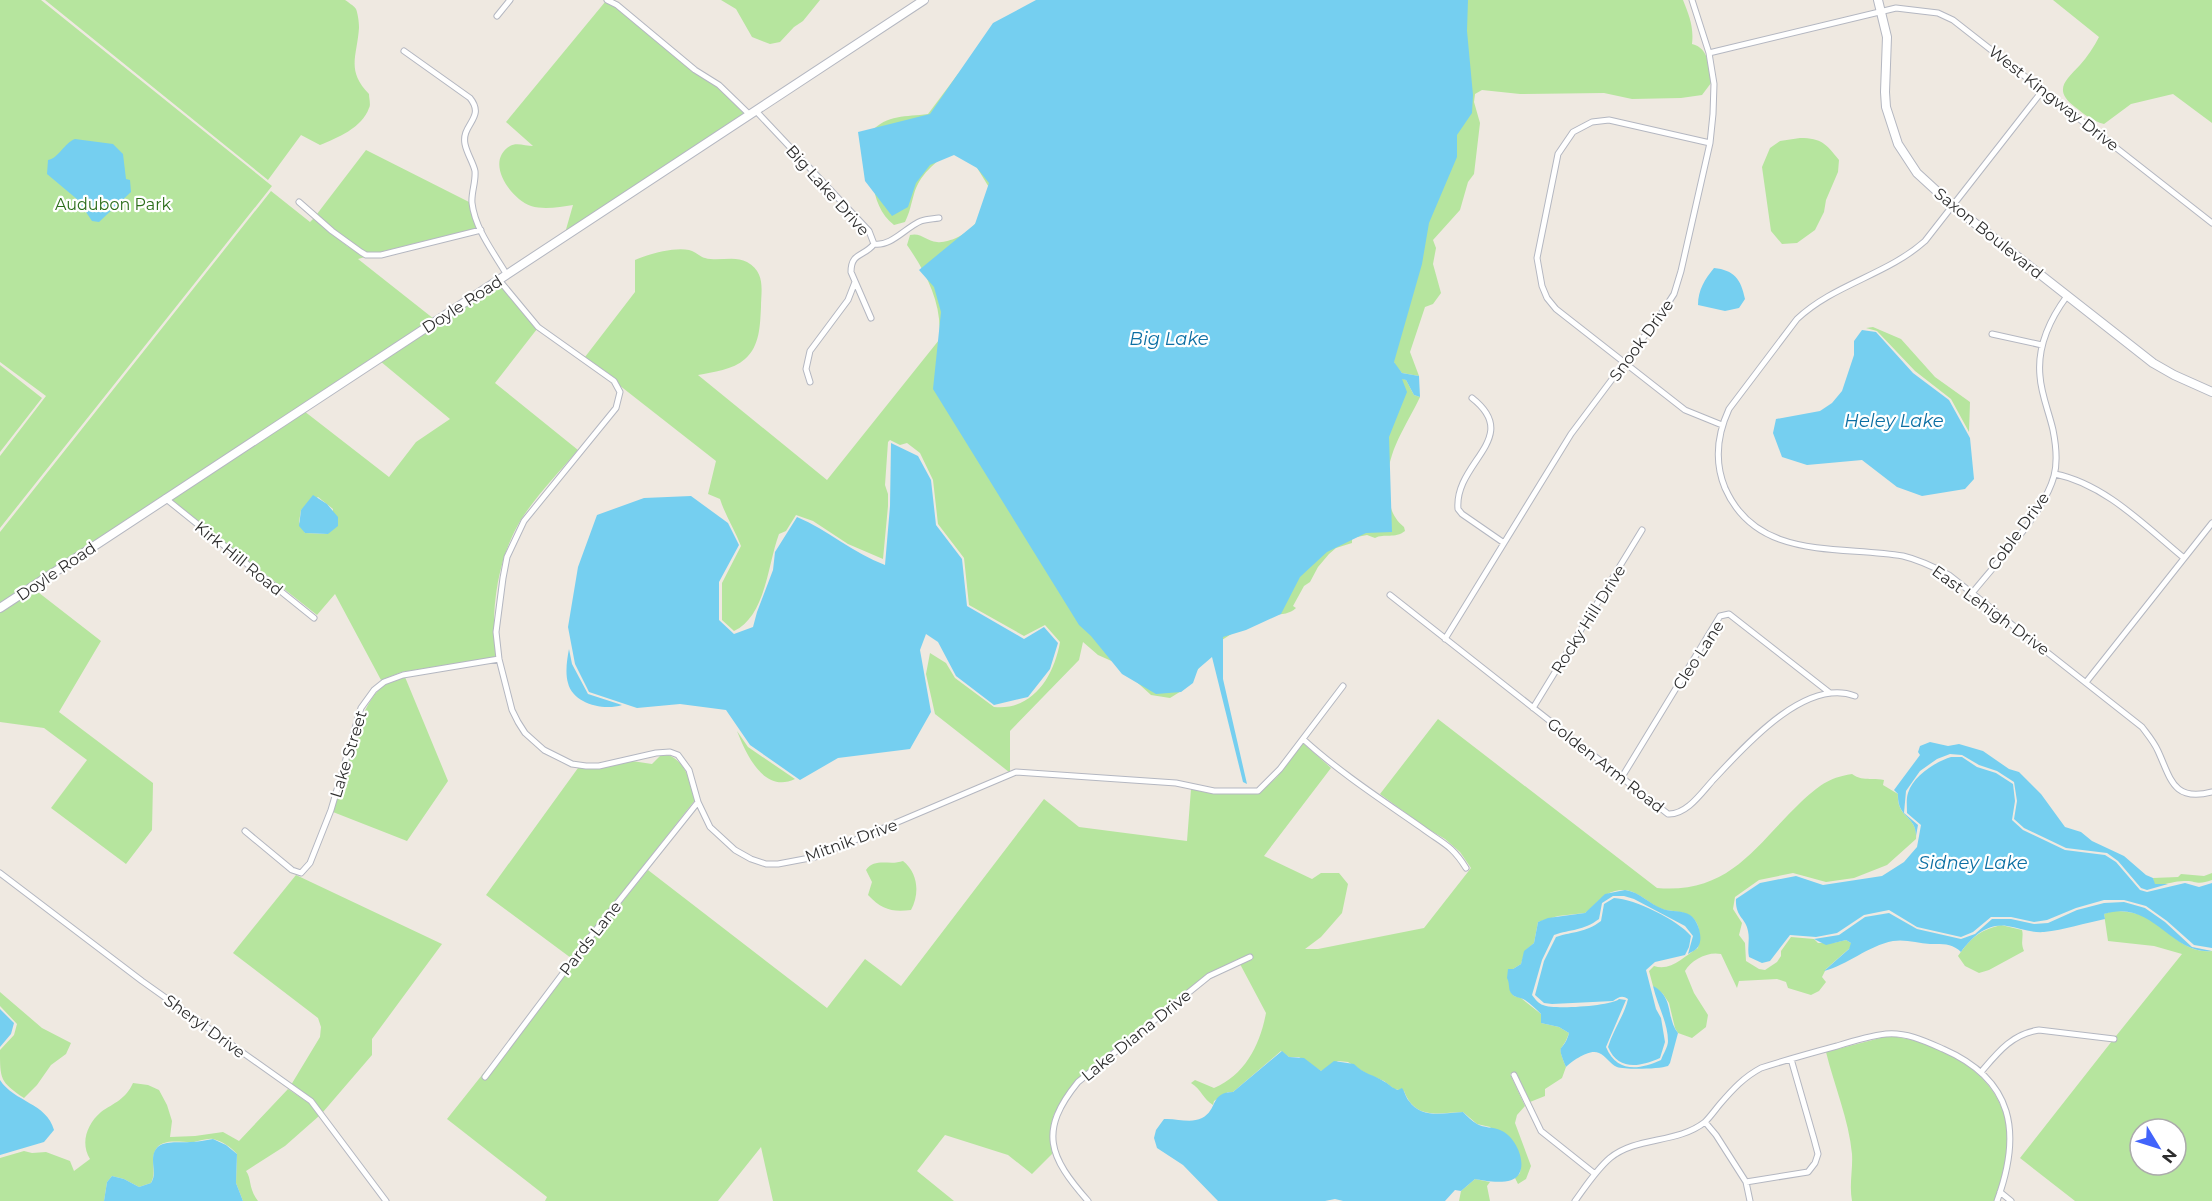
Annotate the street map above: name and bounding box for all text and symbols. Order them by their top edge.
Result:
street label: West Kingway Drive [1985,42,2123,155]
street label: Big Lake Drive [782,141,873,240]
street label: Saxon Boulevard [1931,184,2047,283]
park label: Audubon Park [55,195,171,214]
street label: Doyle Road [419,271,506,337]
street label: Snook Drive [1605,296,1677,385]
water label: Big Lake [1129,328,1209,350]
water label: Heley Lake [1844,410,1944,432]
street label: Coble Drive [1984,489,2053,574]
street label: Kirk Hill Road [191,517,287,600]
street label: Doyle Road [13,538,100,605]
street label: Rocky Hill Drive [1547,561,1629,677]
street label: East Lehigh Drive [1928,561,2053,659]
street label: Cleo Lane [1669,617,1728,694]
street label: Lake Street [326,708,371,800]
street label: Golden Arm Road [1544,714,1668,817]
street label: Mitnik Drive [802,815,900,866]
water label: Sidney Lake [1918,852,2028,874]
street label: Pards Lane [555,897,625,979]
street label: Lake Diana Drive [1078,985,1195,1085]
street label: Sheryl Drive [160,991,249,1062]
north arrow [2128,1117,2188,1177]
text: N [2158,1145,2181,1167]

